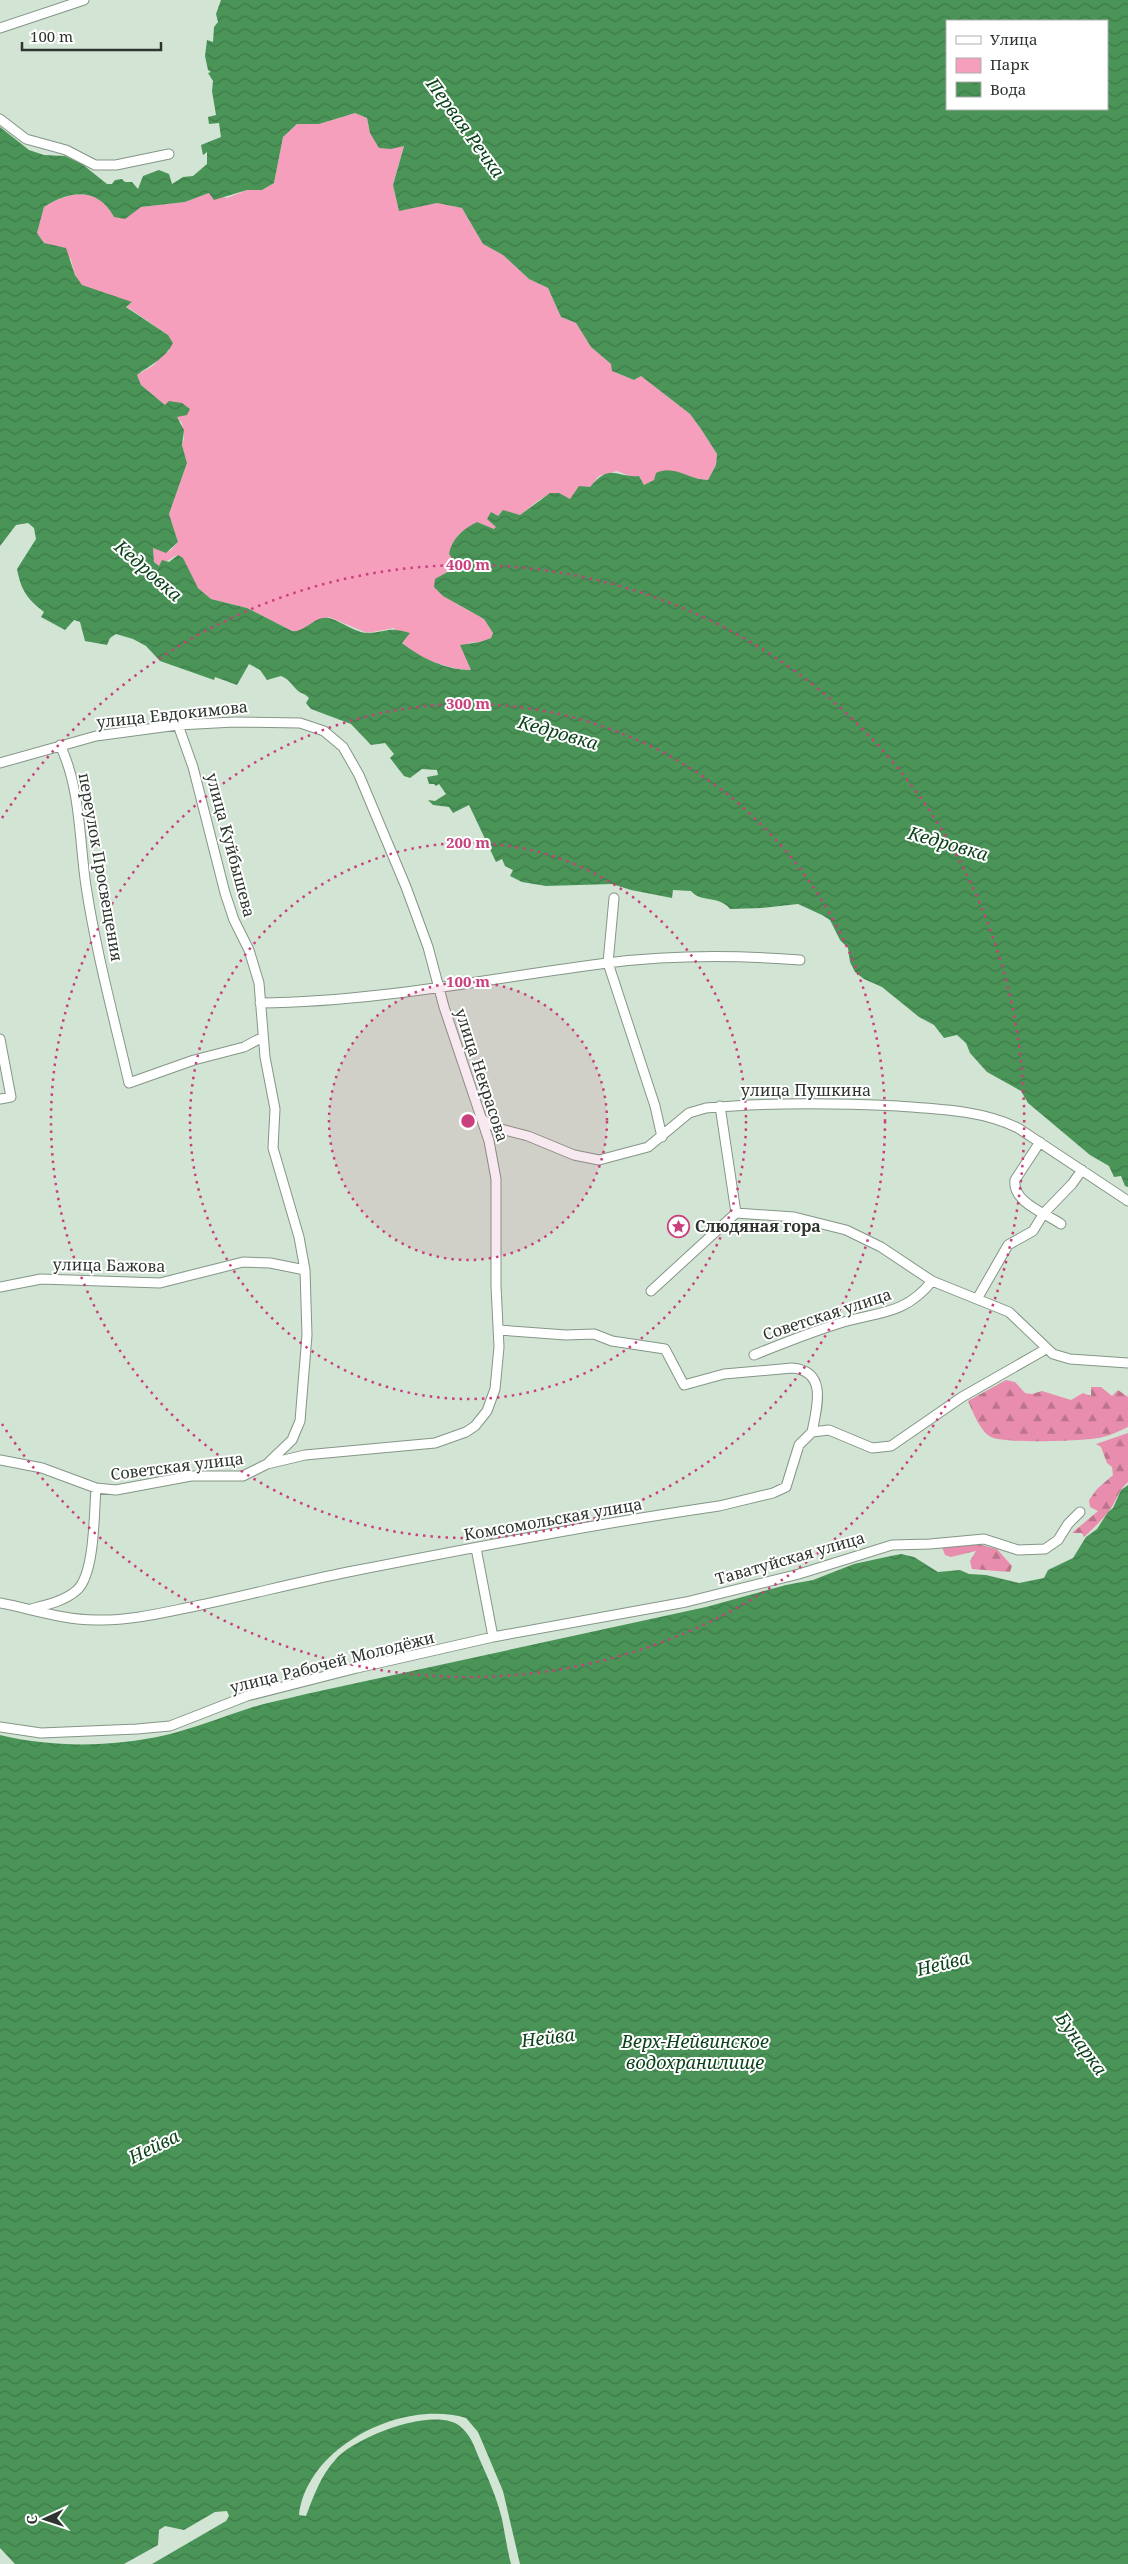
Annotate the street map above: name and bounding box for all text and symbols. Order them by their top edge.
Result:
scale bar [22,20,161,52]
legend [946,20,1108,110]
text: 100 m [30,26,73,46]
text: Улица [990,29,1038,49]
text: Парк [990,54,1029,74]
water label: Первая Речка [421,72,510,182]
text: Вода [990,79,1026,99]
water label: Кедровка [109,534,187,606]
text: 400 m [446,554,490,574]
text: 300 m [446,693,490,713]
street label: улица Евдокимова [95,695,249,733]
water label: Кедровка [515,709,601,755]
street label: улица Куйбышева [201,770,261,920]
street label: переулок Просвещения [74,771,128,963]
water label: Кедровка [905,820,991,866]
text: 200 m [446,832,490,852]
text: 100 m [446,971,490,991]
street label: улица Некрасова [450,1006,514,1144]
street label: улица Пушкина [741,1079,871,1101]
centre of rings [459,1112,477,1130]
place icon: Слюдяная гора [667,1214,691,1238]
place label: Слюдяная гора [695,1215,821,1237]
street label: улица Бажова [52,1253,166,1277]
street label: Советская улица [760,1283,894,1345]
street label: Советская улица [109,1447,245,1485]
street label: Комсомольская улица [462,1492,644,1546]
street label: Таватуйская улица [713,1526,867,1590]
street label: улица Рабочей Молодёжи [227,1626,437,1698]
water label: Нейва [913,1945,972,1981]
water label: Бунарка [1050,2006,1113,2080]
water label: Нейва [519,2022,576,2052]
water label: Верх-Нейвинское водохранилище [620,2029,769,2074]
water label: Нейва [123,2124,183,2169]
north arrow [20,2494,70,2544]
text: С [22,2515,41,2525]

